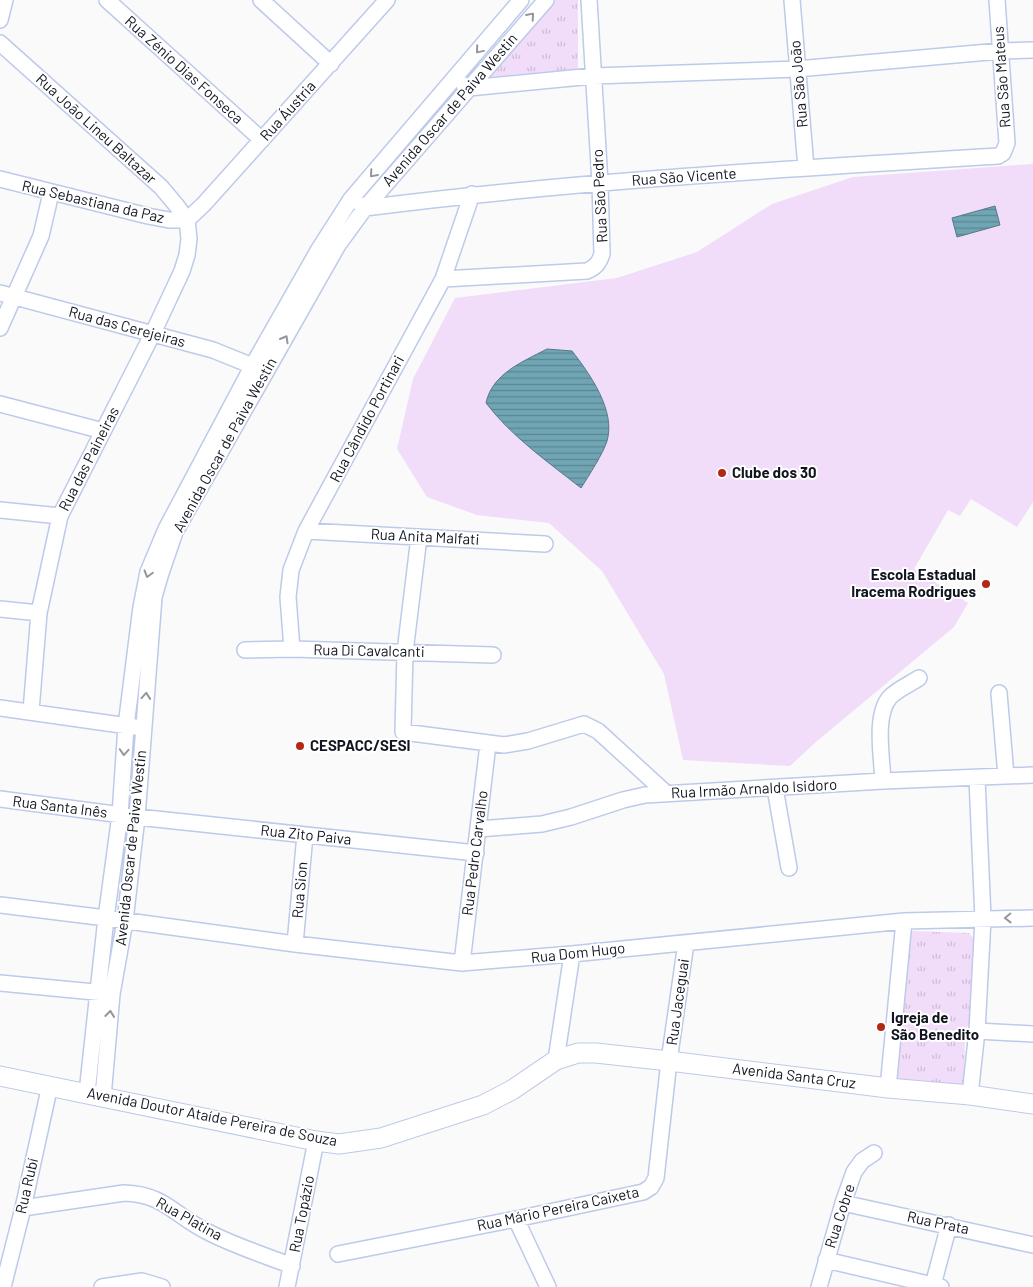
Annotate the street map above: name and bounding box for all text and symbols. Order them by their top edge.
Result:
street label: Rua Zénio Dias Fonseca [122,11,248,127]
one-way arrow [526,13,534,22]
street label: Rua São Mateus [988,25,1014,129]
street label: Avenida Oscar de Paiva Westin [378,29,521,190]
street label: Rua São João [785,40,811,129]
one-way arrow [475,45,484,54]
street label: Rua João Lineu Baltazar [33,69,161,188]
street label: Rua Áustria [256,77,319,144]
street label: Rua São Pedro [588,149,610,243]
street label: Rua São Vicente [631,163,737,189]
one-way arrow [369,168,378,177]
street label: Rua Sebastiana da Paz [20,176,166,226]
street label: Rua das Cerejeiras [67,302,188,350]
one-way arrow [279,335,289,344]
street label: Rua Cândido Portinari [325,352,407,485]
street label: Avenida Oscar de Paiva Westin [169,354,280,535]
street label: Rua das Paineiras [54,403,122,514]
place label: Clube dos 30 [732,463,817,481]
marker: Clube dos 30 [716,467,728,479]
street label: Rua Anita Malfati [370,524,480,548]
place label: Escola Estadual Iracema Rodrigues [851,565,976,600]
one-way arrow [144,569,154,577]
marker: Escola Estadual Iracema Rodrigues [980,578,992,590]
street label: Rua Di Cavalcanti [313,640,425,660]
one-way arrow [140,692,151,700]
place label: CESPACC/SESI [310,736,411,754]
marker: CESPACC/SESI [294,740,306,752]
one-way arrow [119,748,130,756]
street label: Avenida Oscar de Paiva Westin [111,749,149,947]
street label: Rua Irmão Arnaldo Isidoro [670,775,837,801]
street label: Rua Pedro Carvalho [457,789,491,917]
street label: Rua Santa Inês [12,791,109,821]
street label: Rua Zito Paiva [260,820,352,848]
street label: Rua Sion [288,861,310,919]
one-way arrow [1004,913,1012,923]
street label: Rua Dom Hugo [530,938,626,966]
street label: Rua Jaceguai [662,957,692,1046]
place label: Igreja de São Benedito [891,1008,979,1043]
one-way arrow [104,1009,115,1017]
marker: Igreja de São Benedito [875,1021,887,1033]
street label: Avenida Santa Cruz [731,1059,857,1092]
street label: Avenida Doutor Ataíde Pereira de Souza [86,1083,339,1149]
street label: Rua Rubí [11,1156,41,1215]
street label: Rua Topázio [285,1174,317,1254]
street label: Rua Cobre [820,1181,858,1250]
street label: Rua Mário Pereira Caixeta [475,1182,640,1234]
street label: Rua Platina [153,1193,226,1244]
street label: Rua Prata [906,1207,971,1237]

